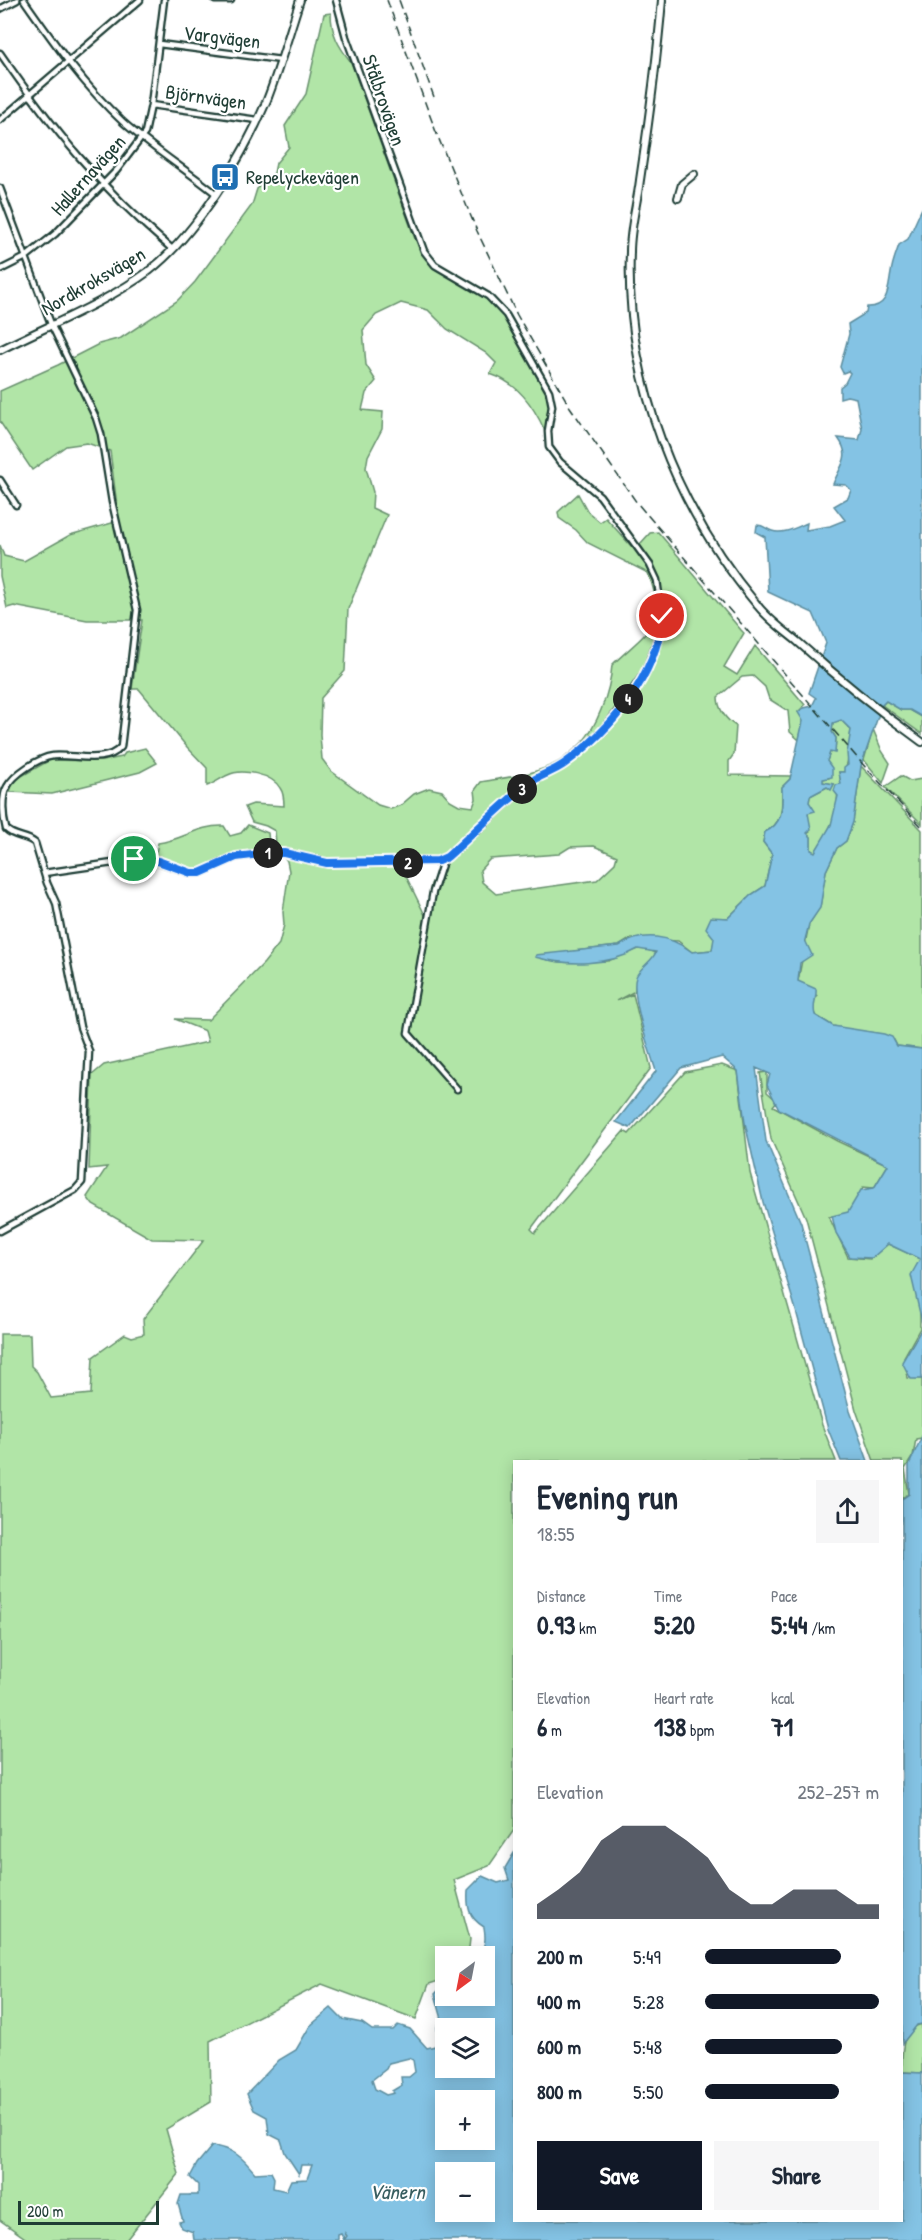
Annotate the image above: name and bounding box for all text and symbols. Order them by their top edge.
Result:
street label: Vargvägen [182,18,262,55]
street label: Stålbrovägen [356,51,413,149]
street label: Björnvägen [164,77,248,116]
street label: Hallernavägen [44,128,131,221]
bus stop icon: Repelyckevägen [209,161,241,193]
place label: Repelyckevägen [246,163,359,190]
street label: Nordkroksvägen [36,240,150,321]
pin [636,590,687,641]
icon: check [645,599,678,632]
pin: 4 [613,684,643,714]
text: 4 [625,688,631,710]
pin: 3 [507,774,537,804]
text: 3 [518,778,526,800]
pin [108,833,159,884]
pin: 1 [253,838,283,868]
icon: arrive [117,842,150,875]
text: 1 [265,842,271,864]
pin: 2 [393,848,423,878]
text: 2 [404,852,412,874]
text: Evening run [537,1475,678,1519]
button: share [816,1480,879,1543]
text: 18:55 [537,1520,574,1547]
text: Distance [537,1585,586,1607]
text: Time [654,1585,682,1607]
text: Pace [771,1585,798,1607]
text: 0.93 [537,1607,575,1642]
text: 5:20 [654,1607,695,1642]
text: 5:44 [771,1607,808,1642]
text: km [575,1617,597,1639]
text: /km [808,1617,836,1639]
text: Elevation [537,1687,590,1709]
text: Heart rate [654,1687,714,1709]
text: kcal [771,1687,794,1709]
text: 6 [537,1709,547,1744]
text: 138 [654,1709,686,1744]
text: 71 [771,1709,793,1744]
text: m [547,1719,562,1741]
text: bpm [686,1719,714,1741]
text: Elevation [537,1778,603,1805]
text: 252–257 m [798,1778,879,1805]
text: 200 m [537,1943,582,1970]
text: 5:49 [633,1943,661,1970]
north arrow [435,1946,495,2006]
map controls [435,1946,495,2222]
text: 400 m [537,1988,581,2015]
text: 5:28 [633,1988,664,2015]
button: layers [435,2018,495,2078]
text: 600 m [537,2033,581,2060]
text: 5:48 [633,2033,662,2060]
text: 800 m [537,2078,582,2105]
text: 5:50 [633,2078,664,2105]
button: + [435,2090,495,2150]
button: Save [537,2141,702,2210]
button: Share [714,2141,879,2210]
button: − [435,2162,495,2222]
water label: Vänern [369,2177,426,2206]
scale bar [18,2198,159,2226]
text: 200 m [27,2200,63,2222]

